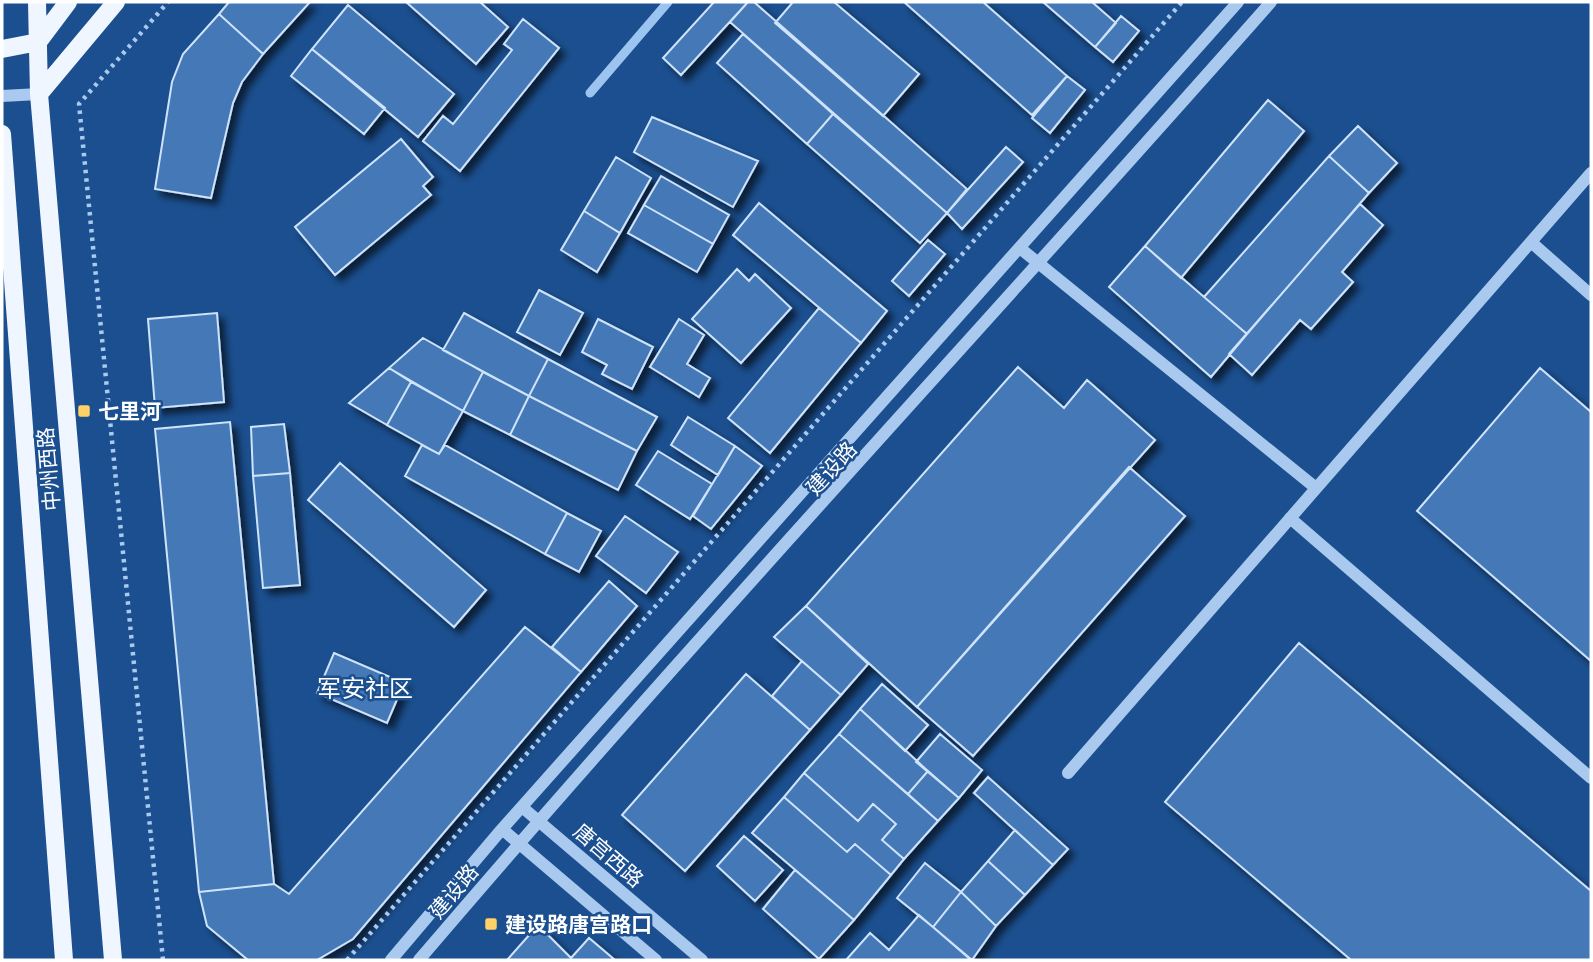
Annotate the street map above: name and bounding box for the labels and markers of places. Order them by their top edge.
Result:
place label: 七里河 [98,397,161,425]
marker: 七里河 [76,403,92,419]
place label: 建设路唐宫路口 [505,910,652,938]
marker: 建设路唐宫路口 [483,916,499,932]

